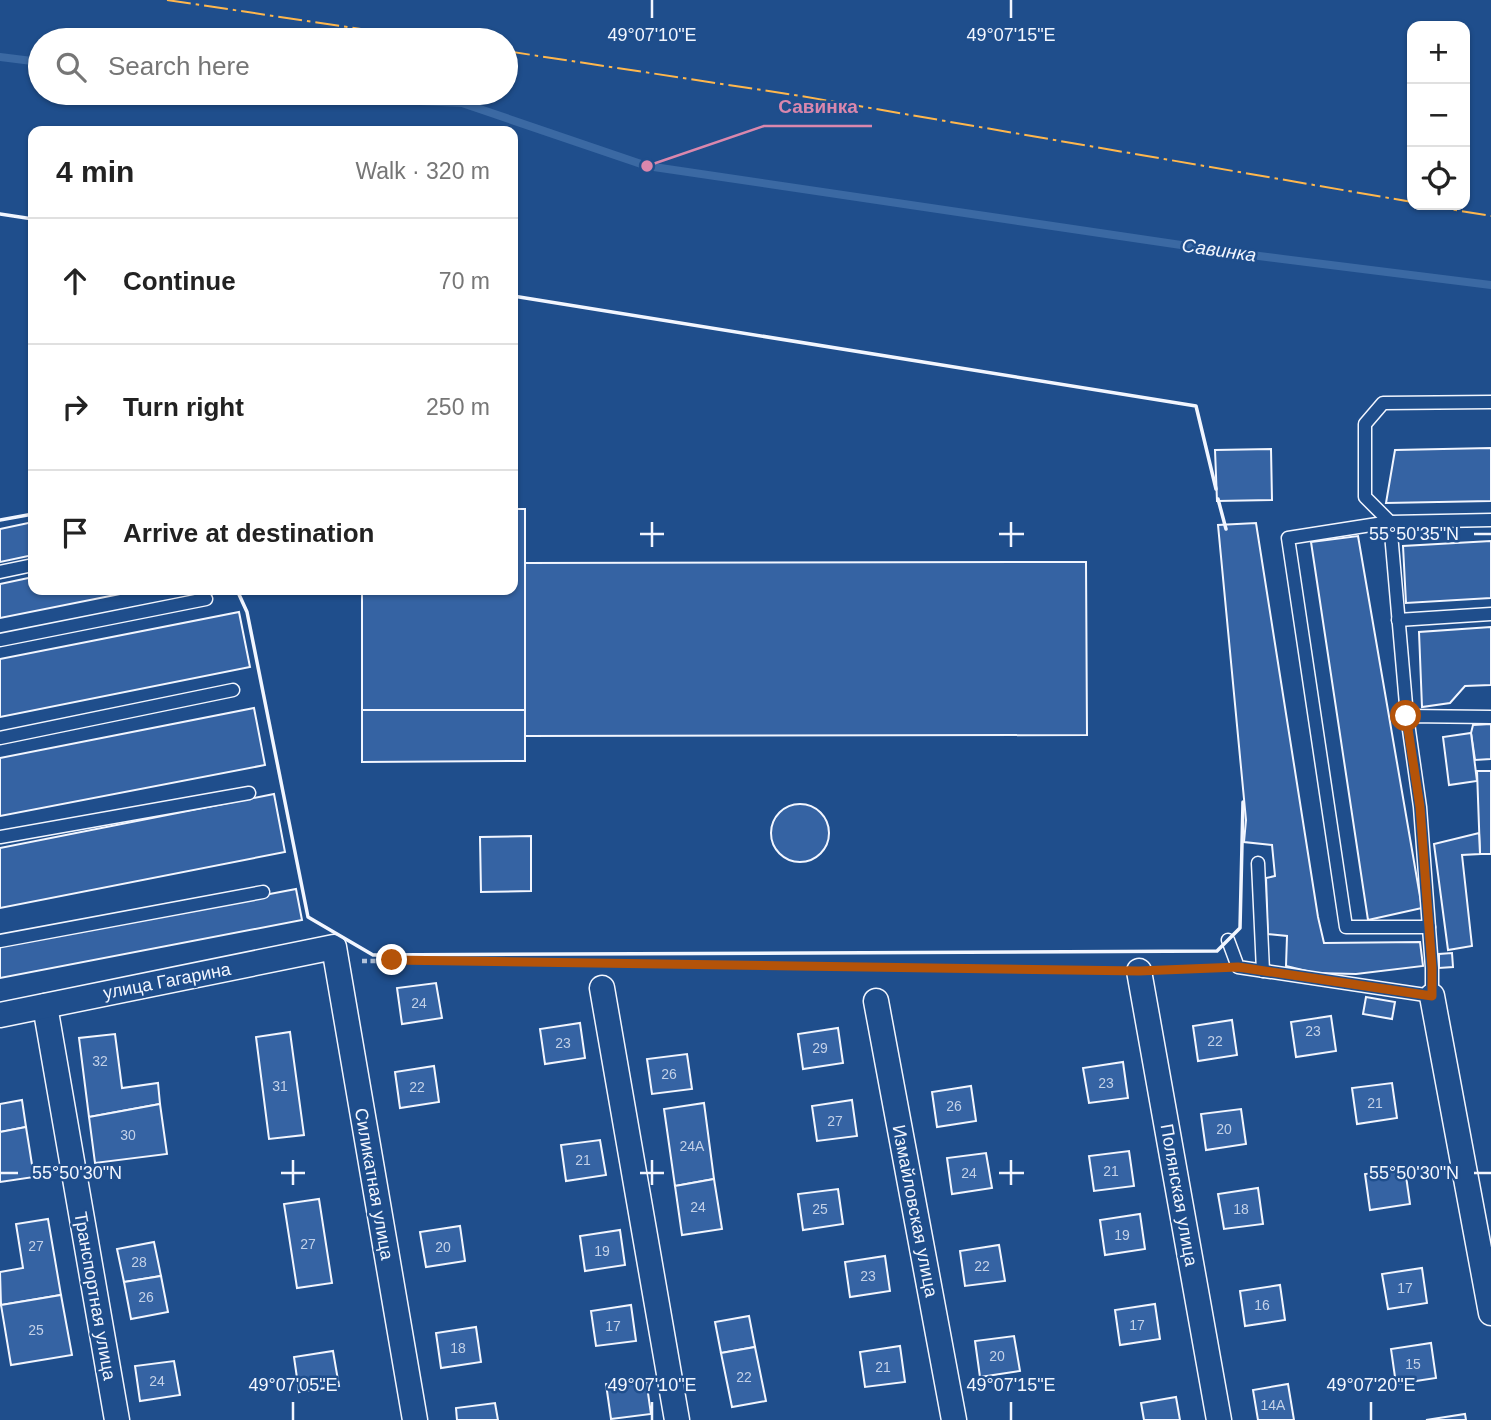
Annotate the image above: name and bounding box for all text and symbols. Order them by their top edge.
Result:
map controls [1407,21,1470,210]
button: + [1407,21,1470,84]
text: 49°07'10"E [607,25,697,45]
text: 49°07'15"E [966,25,1056,45]
search box [28,28,518,105]
icon: search [52,48,90,86]
text: Search here [108,51,250,81]
button: − [1407,84,1470,147]
callout: Савинка [764,86,872,126]
text: Савинка [778,96,858,117]
button: locate [1407,147,1470,210]
text: 4 min [56,155,134,188]
text: Walk · 320 m [355,158,490,184]
water label: Савинка [1180,234,1258,266]
icon: ahead [56,262,94,300]
text: Continue [123,266,236,296]
text: 70 m [439,268,490,294]
icon: right [56,388,94,426]
text: Turn right [123,392,244,422]
text: 250 m [426,394,490,420]
icon: arrive [56,514,94,552]
text: Arrive at destination [123,518,374,548]
text: 55°50'35"N [1369,524,1459,544]
route start [1390,700,1421,731]
route end [376,944,407,975]
street label: улица Гагарина [102,959,233,1003]
house number: 24 [411,995,427,1011]
house number: 23 [1305,1023,1321,1039]
house number: 22 [1207,1033,1223,1049]
house number: 23 [555,1035,571,1051]
house number: 29 [812,1040,828,1056]
house number: 32 [92,1053,108,1069]
house number: 26 [661,1066,677,1082]
house number: 23 [1098,1075,1114,1091]
house number: 31 [272,1078,288,1094]
house number: 22 [409,1079,425,1095]
house number: 21 [1367,1095,1383,1111]
house number: 26 [946,1098,962,1114]
street label: Силикатная улица [351,1106,397,1262]
house number: 27 [827,1113,843,1129]
house number: 20 [1216,1121,1232,1137]
street label: Полянская улица [1157,1122,1202,1269]
street label: Измайловская улица [888,1123,942,1300]
house number: 30 [120,1127,136,1143]
house number: 24А [680,1138,705,1154]
house number: 21 [575,1152,591,1168]
text: 55°50'30"N [32,1163,122,1183]
house number: 21 [1103,1163,1119,1179]
text: 55°50'30"N [1369,1163,1459,1183]
house number: 24 [961,1165,977,1181]
house number: 24 [690,1199,706,1215]
house number: 25 [812,1201,828,1217]
house number: 18 [1233,1201,1249,1217]
street label: Транспортная улица [70,1210,120,1383]
house number: 19 [1114,1227,1130,1243]
house number: 27 [300,1236,316,1252]
house number: 27 [28,1238,44,1254]
house number: 20 [435,1239,451,1255]
house number: 19 [594,1243,610,1259]
house number: 28 [131,1254,147,1270]
house number: 22 [974,1258,990,1274]
house number: 23 [860,1268,876,1284]
house number: 17 [1397,1280,1413,1296]
house number: 26 [138,1289,154,1305]
house number: 16 [1254,1297,1270,1313]
house number: 17 [1129,1317,1145,1333]
house number: 17 [605,1318,621,1334]
house number: 25 [28,1322,44,1338]
house number: 18 [450,1340,466,1356]
house number: 20 [989,1348,1005,1364]
house number: 15 [1405,1356,1421,1372]
house number: 21 [875,1359,891,1375]
house number: 22 [736,1369,752,1385]
house number: 24 [149,1373,165,1389]
text: 49°07'05"E [248,1375,338,1395]
text: 49°07'10"E [607,1375,697,1395]
text: 49°07'15"E [966,1375,1056,1395]
text: 49°07'20"E [1326,1375,1416,1395]
house number: 14А [1261,1397,1286,1413]

